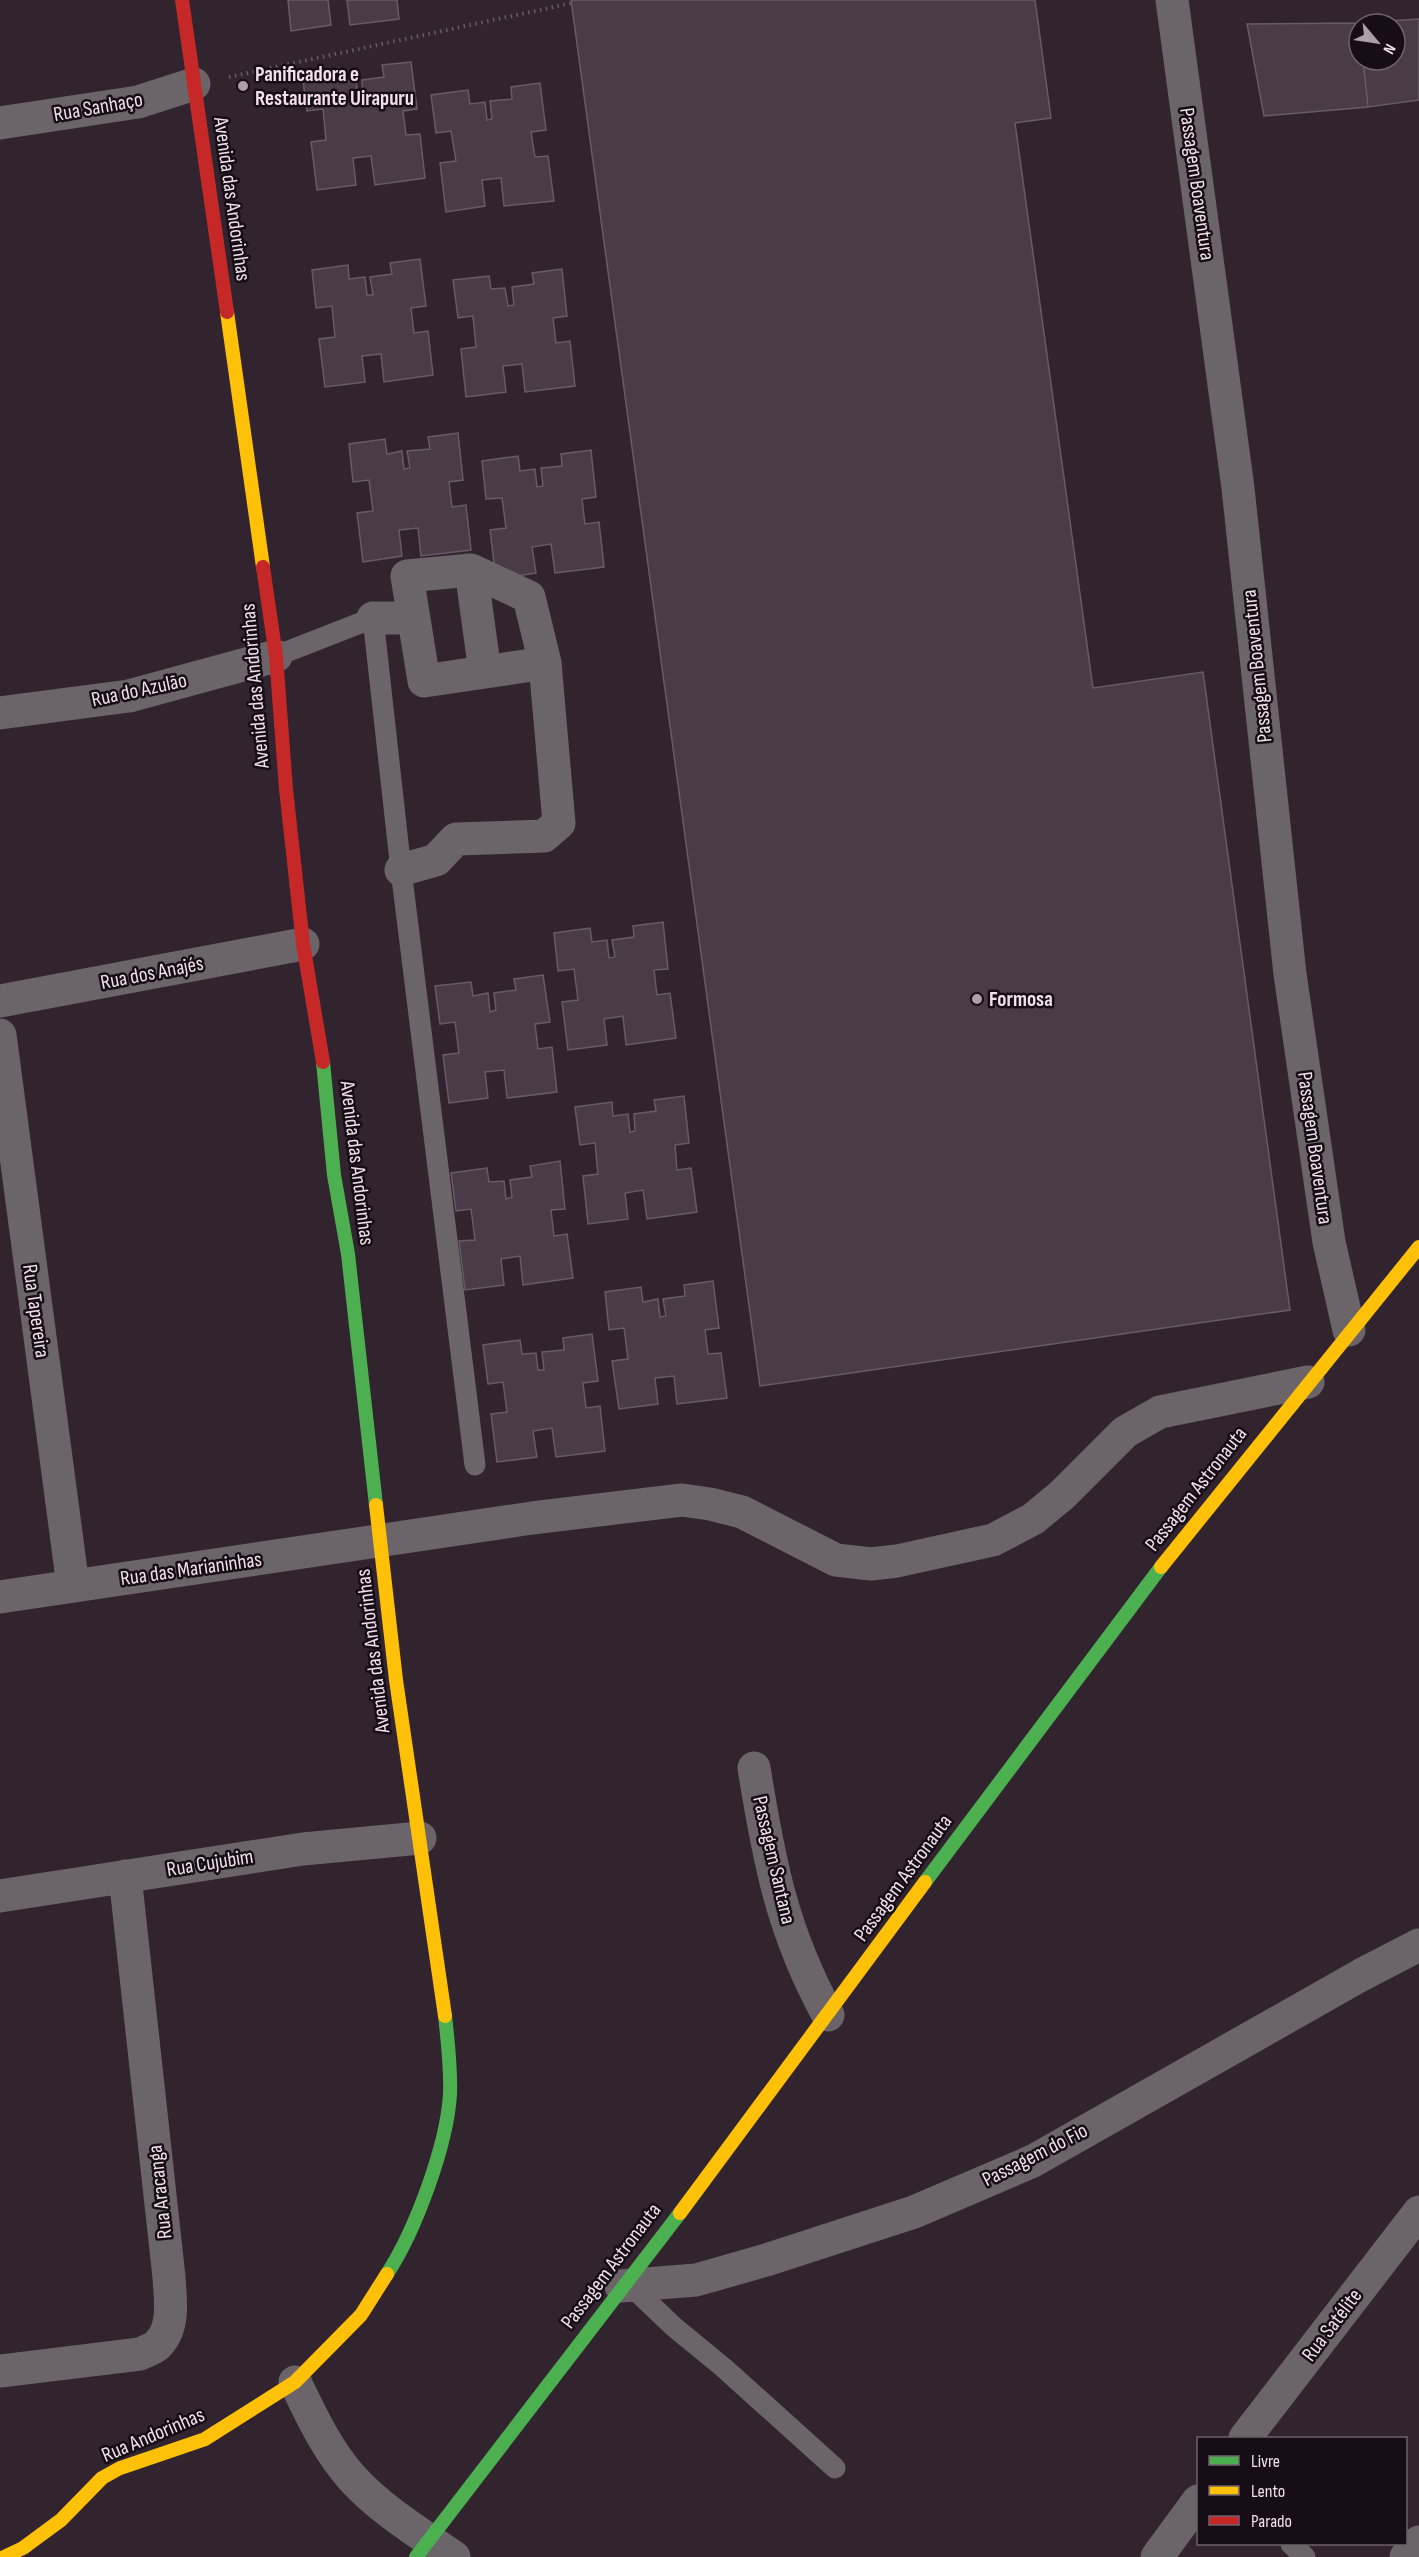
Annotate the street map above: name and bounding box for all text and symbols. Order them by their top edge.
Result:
north arrow [1347,12,1407,72]
text: N [1378,40,1399,57]
place label: Panificadora e Restaurante Uirapuru [255,62,414,111]
marker: Panificadora e Restaurante Uirapuru [236,79,250,93]
street label: Rua Sanhaço [51,87,145,127]
street label: Passagem Boaventura [1174,106,1220,262]
street label: Avenida das Andorinhas [208,114,256,283]
street label: Passagem Boaventura [1237,588,1277,744]
street label: Avenida das Andorinhas [235,603,275,770]
street label: Rua do Azulão [89,668,189,712]
street label: Rua dos Anajés [98,951,206,995]
place label: Formosa [989,987,1053,1012]
marker: Formosa [970,992,984,1006]
street label: Passagem Boaventura [1292,1070,1338,1226]
street label: Avenida das Andorinhas [334,1078,379,1247]
street label: Rua Tapereira [17,1263,55,1359]
street label: Passagem Astronauta [1140,1422,1252,1556]
street label: Rua das Marianinhas [119,1547,263,1591]
street label: Avenida das Andorinhas [351,1567,396,1736]
street label: Passagem Santana [747,1793,801,1927]
street label: Passagem Astronauta [849,1810,957,1946]
street label: Rua Cujubim [165,1844,255,1882]
street label: Passagem do Fio [978,2118,1092,2192]
street label: Rua Aracanga [143,2144,177,2240]
street label: Passagem Astronauta [556,2198,666,2334]
street label: Rua Satélite [1297,2284,1367,2366]
street label: Rua Andorinhas [98,2402,208,2468]
legend [1197,2437,1407,2545]
text: Livre [1251,2451,1280,2472]
text: Lento [1251,2481,1285,2502]
text: Parado [1251,2511,1292,2532]

